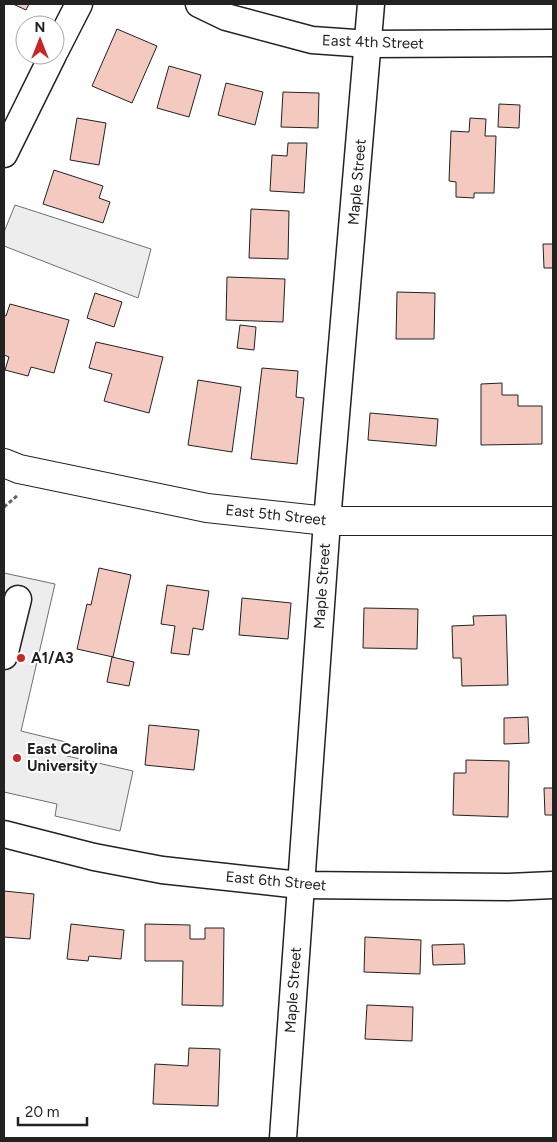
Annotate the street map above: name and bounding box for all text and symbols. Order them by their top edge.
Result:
north arrow [15,15,65,65]
text: N [35,19,45,36]
street label: East 4th Street [322,31,425,53]
street label: Maple Street [344,138,370,226]
street label: East 5th Street [225,501,328,529]
street label: Maple Street [310,542,334,630]
place label: A1/A3 [31,649,74,667]
marker: A1/A3 [15,652,27,664]
place label: East Carolina University [27,740,118,775]
marker: East Carolina University [11,752,23,764]
street label: East 6th Street [225,868,327,894]
street label: Maple Street [281,946,305,1034]
scale bar [18,1094,86,1126]
text: 20 m [25,1103,59,1121]

